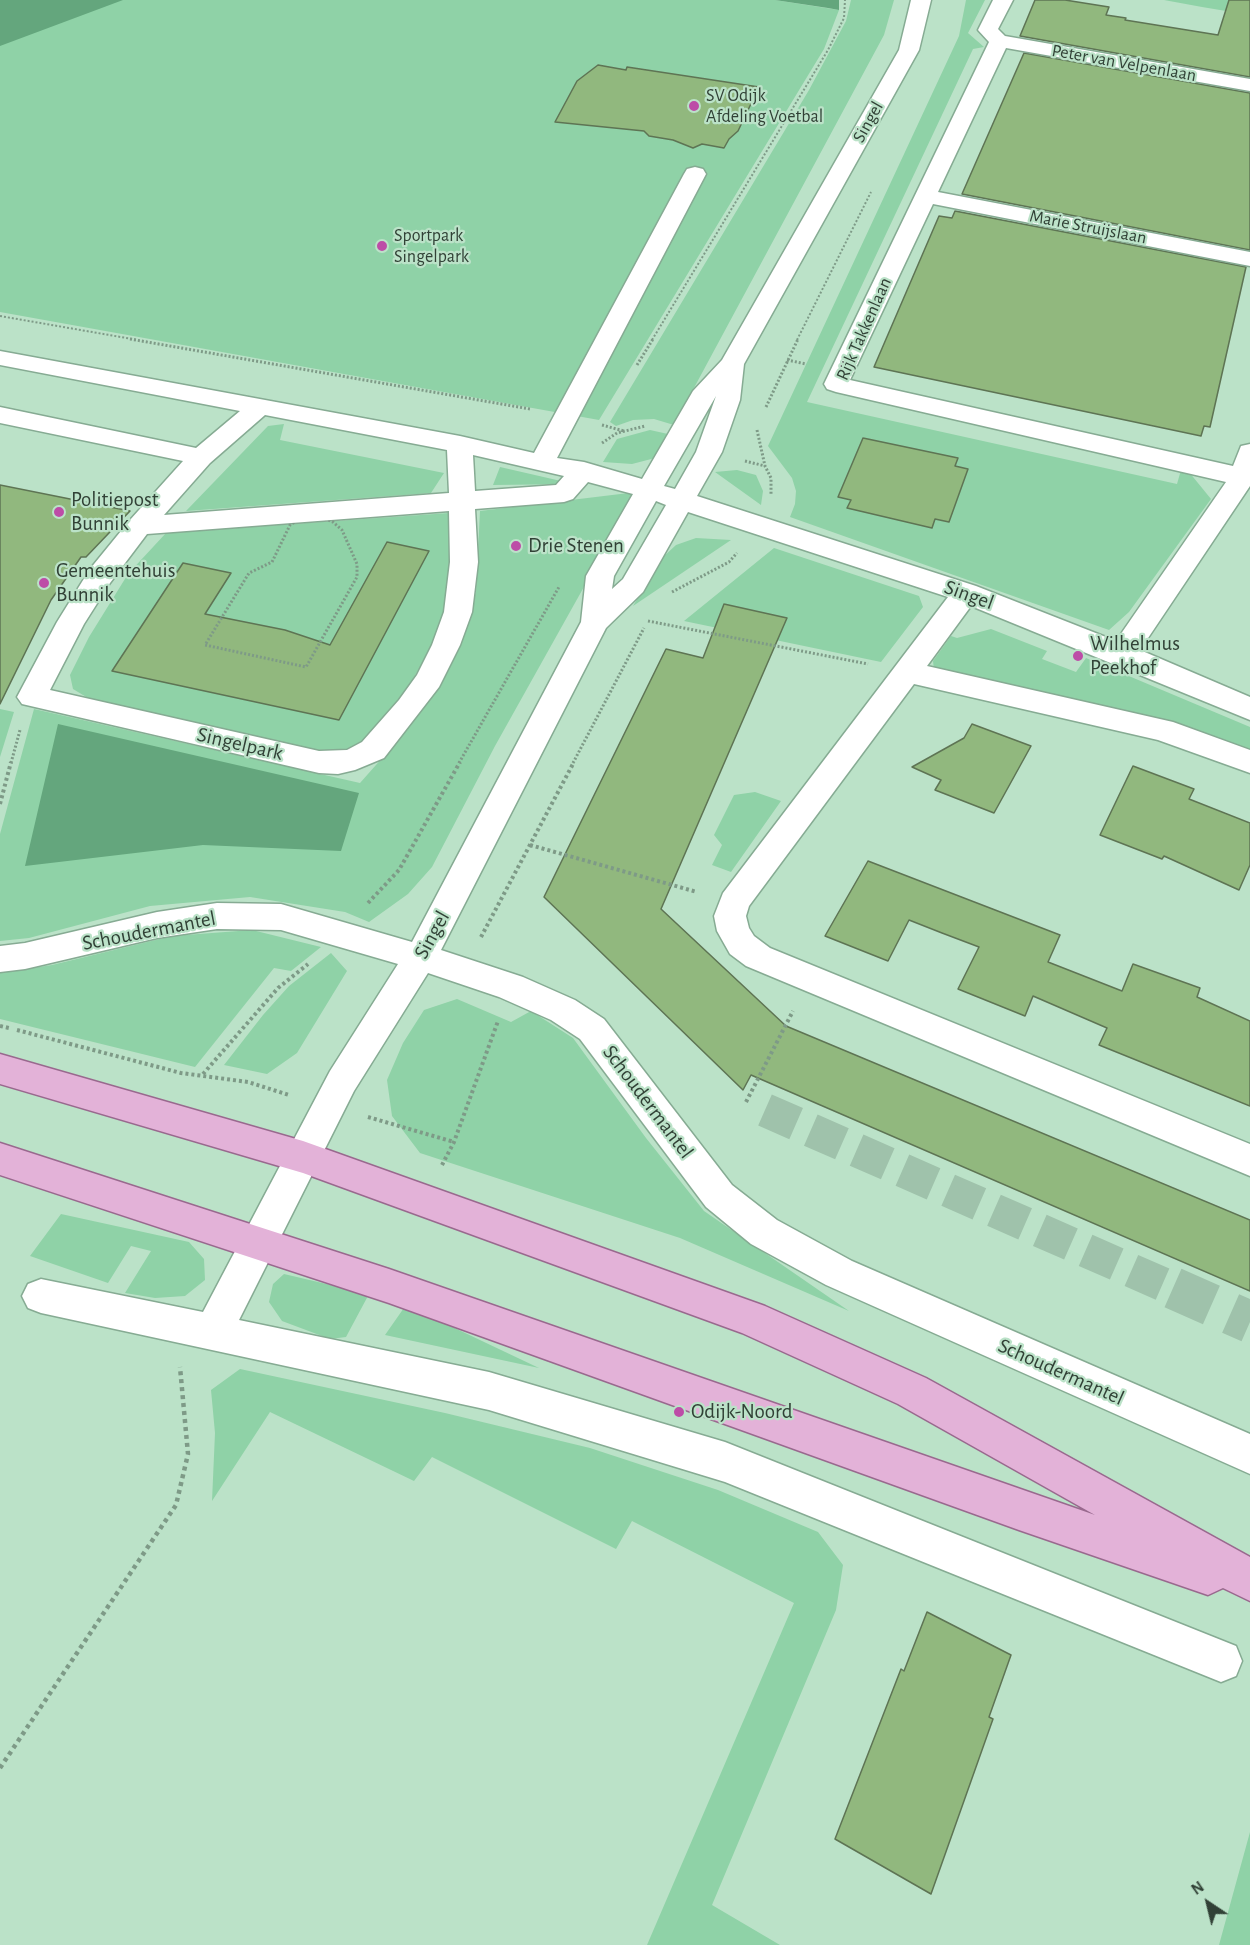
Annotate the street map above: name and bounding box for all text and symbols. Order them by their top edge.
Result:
street label: Peter van Velpenlaan [1050,40,1198,86]
place label: SV Odijk Afdeling Voetbal [706,85,823,128]
street label: Singel [848,98,888,146]
marker: SV Odijk Afdeling Voetbal [687,99,701,113]
street label: Marie Struijslaan [1028,205,1148,249]
place label: Sportpark Singelpark [394,225,469,268]
marker: Sportpark Singelpark [375,239,389,253]
street label: Rijk Takkenlaan [832,274,896,384]
place label: Politiepost Bunnik [71,487,159,537]
marker: Politiepost Bunnik [52,505,66,519]
place label: Drie Stenen [528,533,624,559]
marker: Drie Stenen [509,539,523,553]
place label: Gemeentehuis Bunnik [56,558,175,608]
street label: Singel [941,574,997,616]
marker: Gemeentehuis Bunnik [37,576,51,590]
place label: Wilhelmus Peekhof [1090,631,1180,681]
marker: Wilhelmus Peekhof [1071,649,1085,663]
street label: Singelpark [195,722,285,766]
street label: Schoudermantel [80,906,218,956]
street label: Singel [409,907,455,963]
street label: Schoudermantel [597,1040,699,1164]
street label: Schoudermantel [994,1333,1128,1411]
place label: Odijk-Noord [691,1399,793,1425]
marker: Odijk-Noord [672,1405,686,1419]
north arrow [1178,1873,1238,1933]
text: N [1189,1879,1207,1898]

